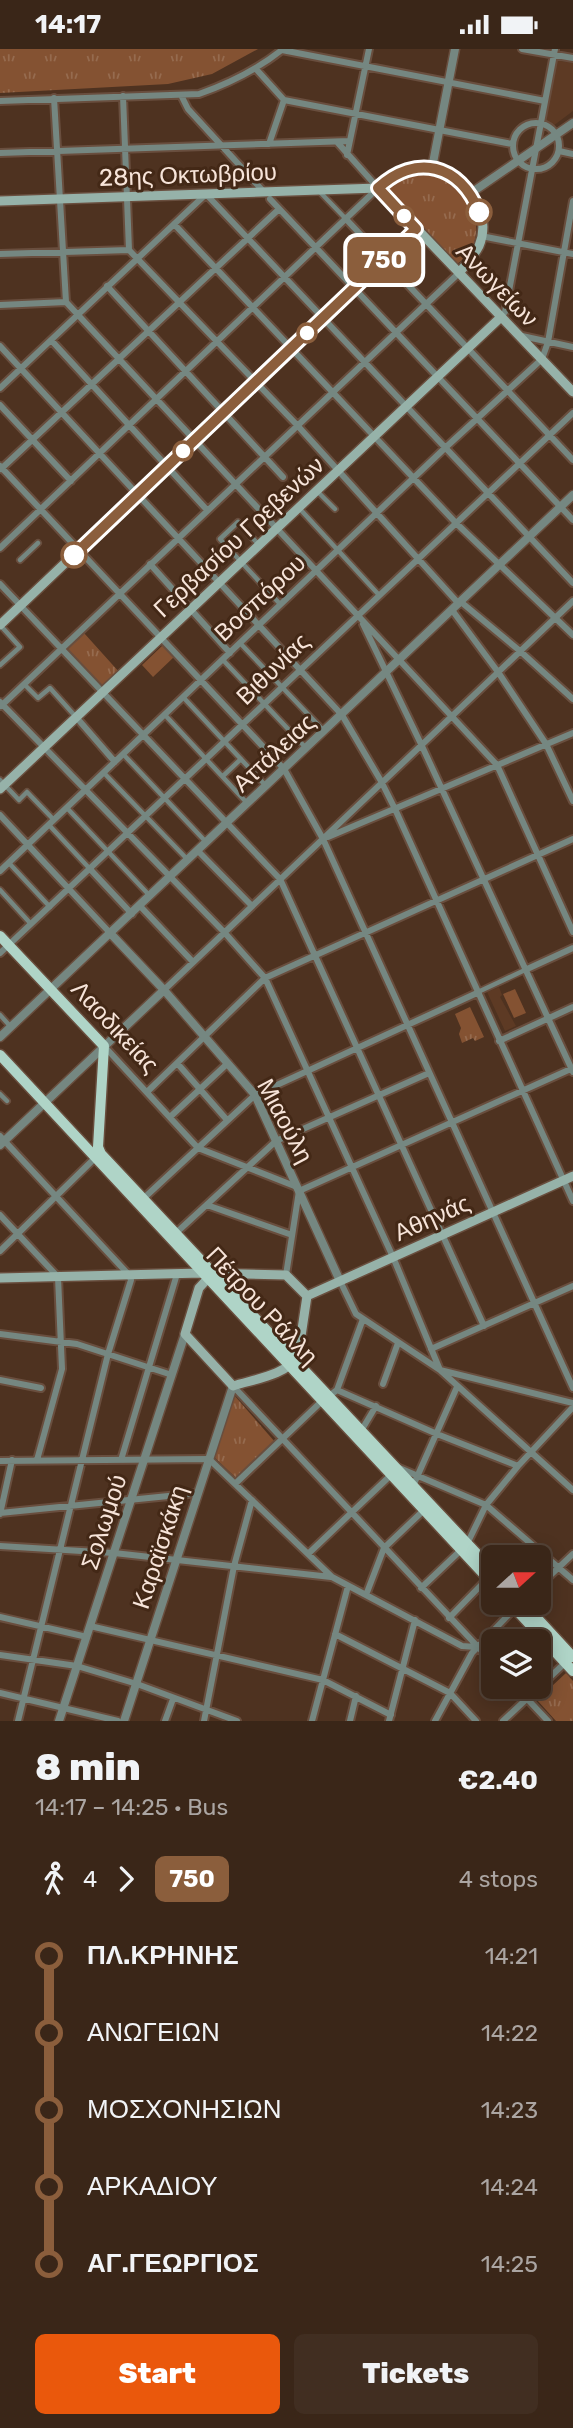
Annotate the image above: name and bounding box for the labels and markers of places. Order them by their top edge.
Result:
unlabelled marker [466,199,492,225]
unlabelled marker [394,206,414,226]
unlabelled marker [297,323,317,343]
unlabelled marker [173,441,193,461]
unlabelled marker [61,542,87,568]

